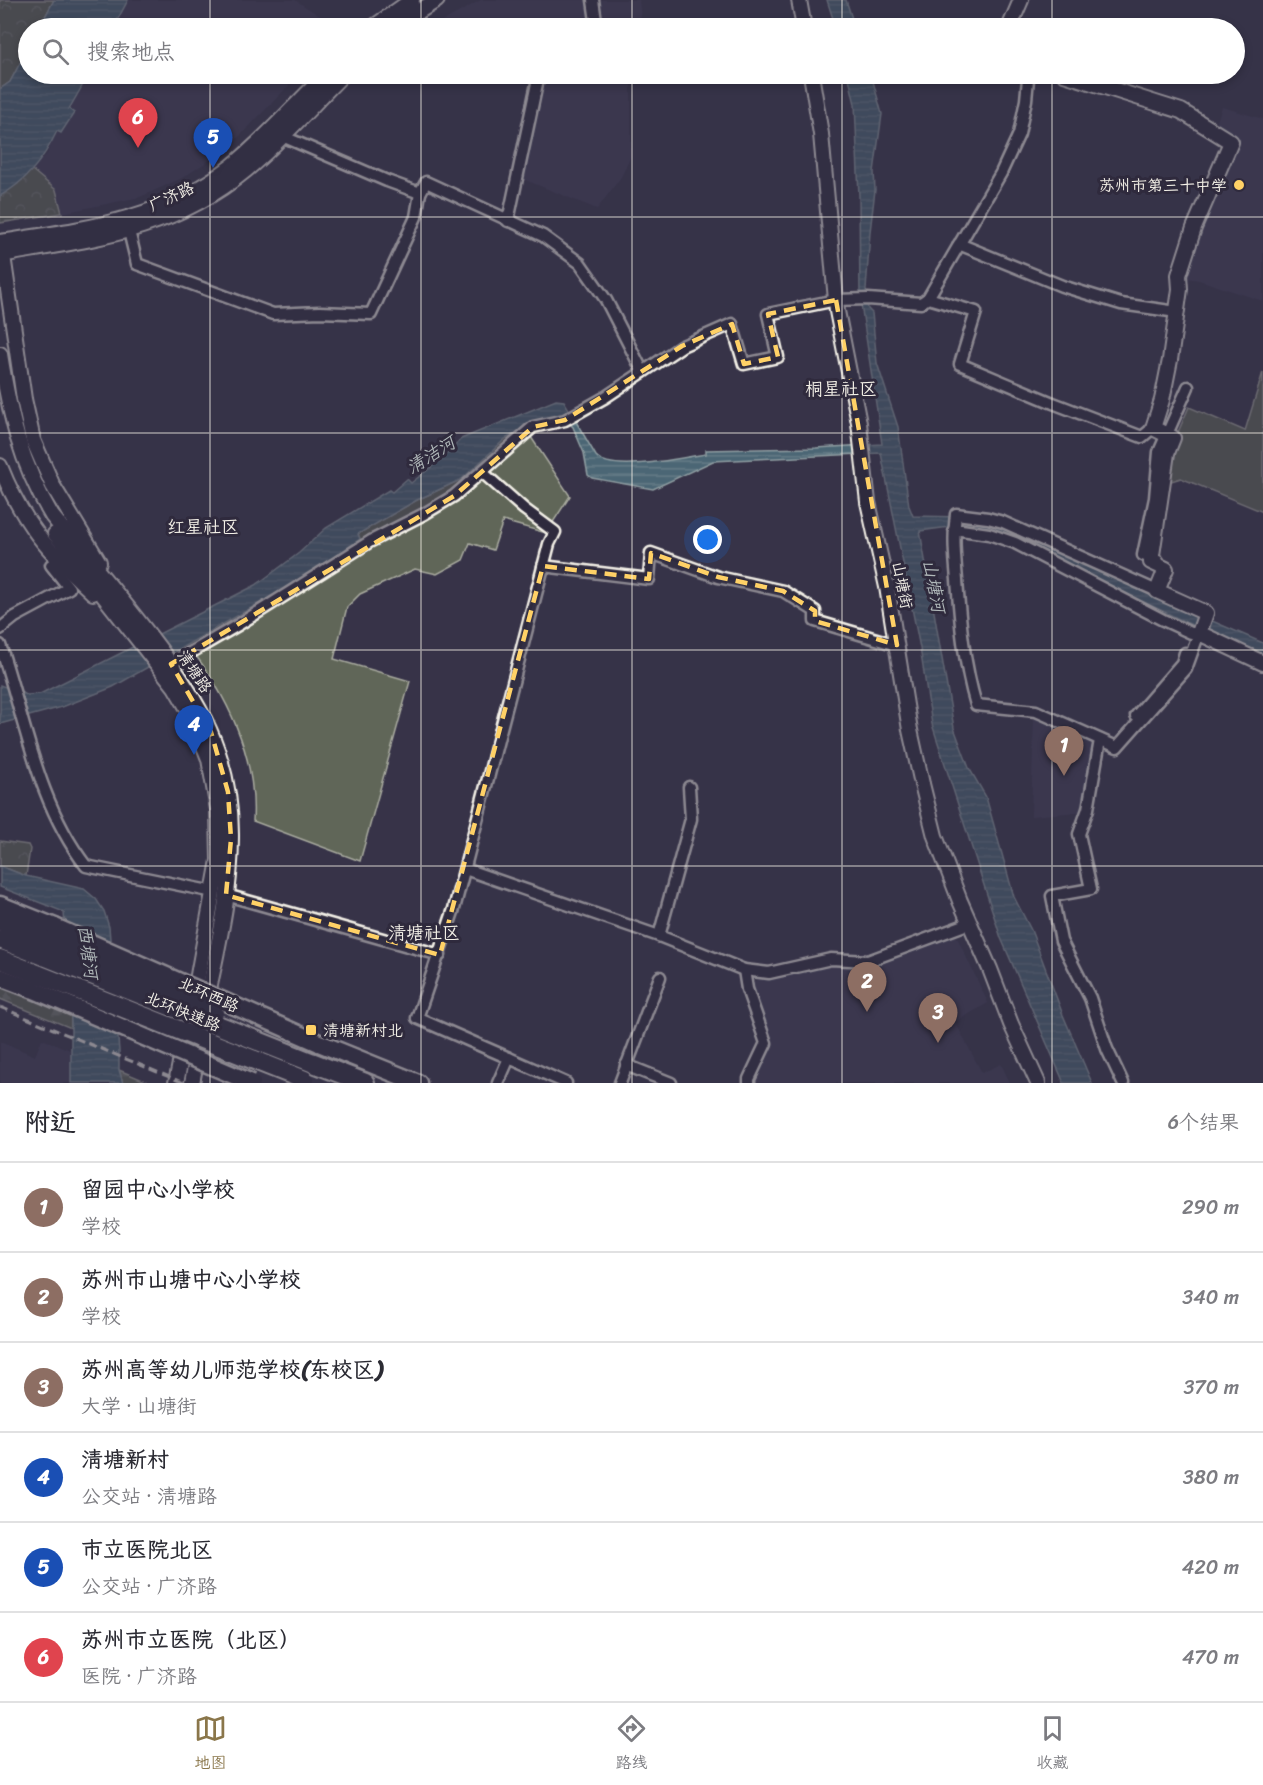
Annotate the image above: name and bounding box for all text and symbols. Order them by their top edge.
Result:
search box [18,18,1245,84]
text: 搜索地点 [87,32,175,71]
icon: search [39,35,72,68]
pin: 6 [118,98,158,148]
pin: 5 [194,118,232,168]
place label: 苏州市第三十中学 [1099,171,1227,200]
street label: 广济路 [143,173,199,220]
marker: 苏州市第三十中学 [1232,178,1246,192]
district label: 桐星社区 [805,373,877,405]
water label: 清洁河 [400,426,465,483]
district label: 红星社区 [167,511,239,543]
your location [693,525,722,554]
water label: 山塘河 [913,556,955,619]
street label: 山塘街 [884,559,921,611]
street label: 清塘路 [169,643,220,699]
pin: 4 [174,706,214,755]
pin: 1 [1044,726,1084,776]
district label: 清塘社区 [388,917,460,949]
water label: 西塘河 [68,923,108,984]
pin: 2 [848,962,886,1012]
street label: 北环西路 [174,968,244,1021]
street label: 北环快速路 [140,983,225,1040]
pin: 3 [918,994,958,1043]
place label: 清塘新村北 [323,1016,403,1045]
marker: 清塘新村北 [304,1023,318,1037]
text: 附近 [24,1099,76,1145]
text: 6个结果 [1168,1105,1239,1140]
text: 留园中心小学校 [81,1170,235,1209]
text: 1 [39,1190,48,1225]
text: 290 m [1182,1190,1239,1225]
text: 学校 [81,1209,121,1244]
text: 苏州市山塘中心小学校 [81,1260,301,1299]
text: 2 [38,1280,49,1315]
text: 340 m [1182,1280,1239,1315]
text: 学校 [81,1299,121,1334]
text: 苏州高等幼儿师范学校(东校区) [81,1350,383,1389]
text: 3 [38,1370,49,1405]
text: 370 m [1183,1370,1239,1405]
text: 大学 · 山塘街 [81,1389,197,1424]
text: 清塘新村 [81,1440,169,1479]
text: 4 [37,1460,50,1495]
text: 380 m [1183,1460,1239,1495]
text: 公交站 · 清塘路 [81,1479,217,1514]
text: 市立医院北区 [81,1530,213,1569]
text: 5 [37,1550,50,1585]
text: 420 m [1182,1550,1239,1585]
text: 公交站 · 广济路 [81,1569,217,1604]
text: 苏州市立医院（北区） [81,1620,301,1659]
text: 6 [38,1640,49,1675]
text: 470 m [1182,1640,1239,1675]
text: 医院 · 广济路 [81,1659,197,1694]
tab: 地图 [194,1712,227,1777]
tab: 路线 [615,1712,648,1777]
tab: 收藏 [1036,1712,1069,1777]

